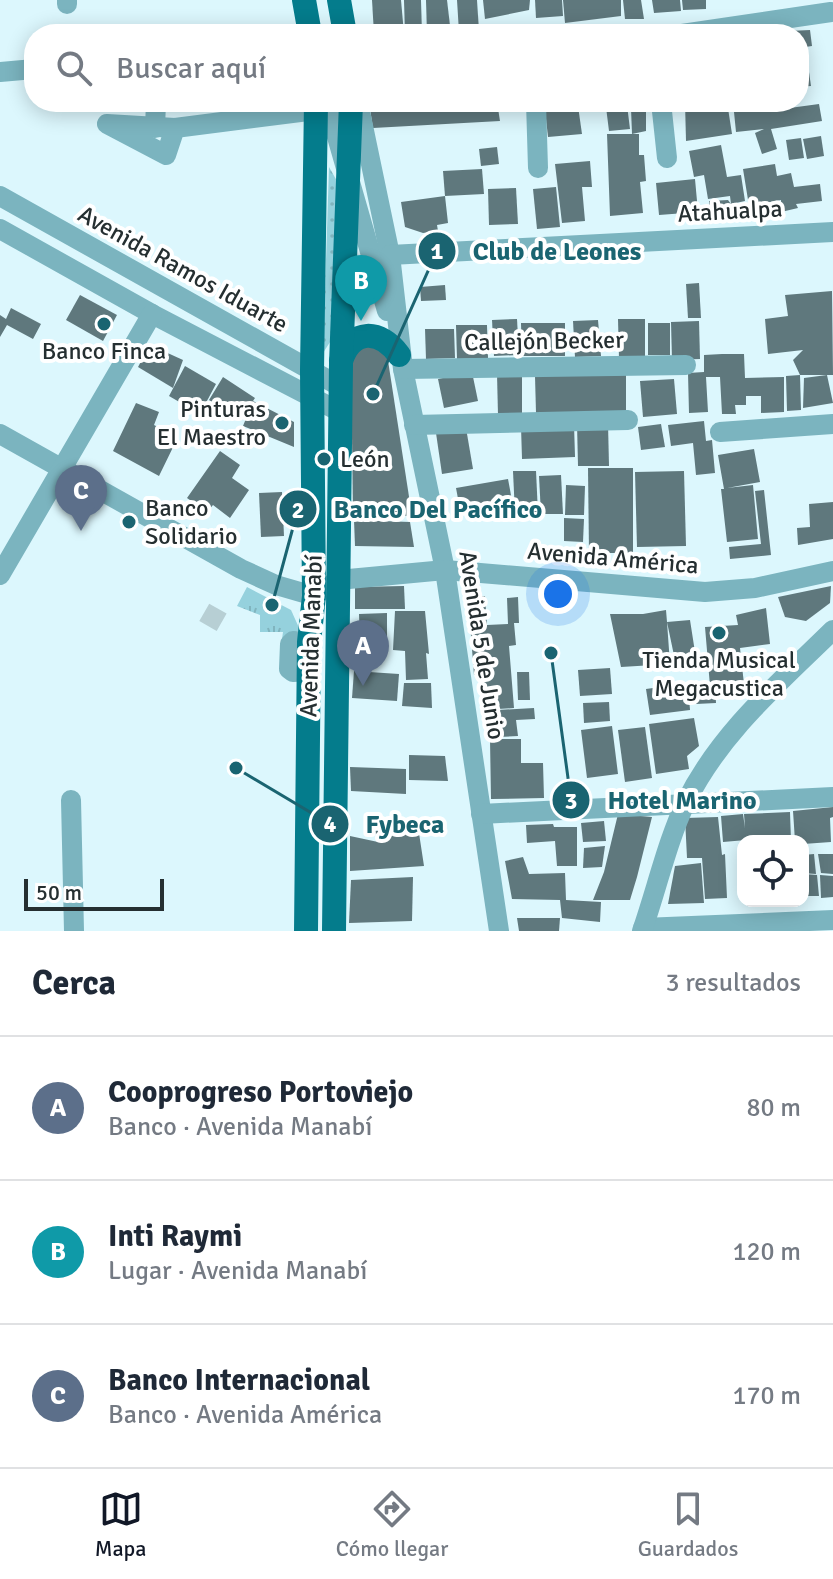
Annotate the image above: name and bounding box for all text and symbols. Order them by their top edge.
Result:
search box [24,24,809,112]
icon: search [52,46,96,90]
text: Buscar aquí [116,50,266,87]
street label: Atahualpa [677,193,783,229]
street label: Avenida Ramos Iduarte [73,199,293,339]
callout: Club de Leones [417,226,658,276]
text: 1 [431,236,444,266]
text: Club de Leones [473,236,641,268]
pin: B [335,255,387,321]
marker: Banco Finca [95,315,113,333]
street label: Callejón Becker [464,325,624,357]
place label: Banco Finca [42,336,166,366]
place label: Pinturas El Maestro [157,394,266,452]
marker: Pinturas El Maestro [273,414,291,432]
place label: León [340,444,390,474]
marker: León [315,450,333,468]
pin: C [55,465,107,531]
callout: Banco Del Pacífico [278,484,559,534]
place label: Banco Solidario [145,493,237,551]
text: Banco Del Pacífico [334,494,542,526]
text: 2 [292,495,304,525]
marker: Banco Solidario [120,513,138,531]
street label: Avenida América [526,536,700,580]
street label: Avenida 5 de Junio [452,548,512,742]
street label: Avenida Manabí [293,554,329,718]
your location [538,574,578,614]
pin: A [337,620,389,686]
marker: Tienda Musical Megacustica [710,624,728,642]
place label: Tienda Musical Megacustica [642,645,796,703]
callout: Hotel Marino [551,775,773,825]
text: Hotel Marino [607,785,757,817]
text: 3 [565,786,577,816]
callout: Fybeca [310,799,461,849]
text: 4 [324,809,337,839]
text: Fybeca [366,809,444,841]
map controls [737,835,809,907]
button: locate [737,835,809,907]
scale bar [24,875,164,911]
text: 50 m [36,879,82,906]
text: Cerca [32,962,116,1004]
text: 3 resultados [665,967,801,999]
text: Cooprogreso Portoviejo [108,1074,413,1111]
text: A [50,1092,66,1124]
text: 80 m [746,1092,801,1124]
text: Banco · Avenida Manabí [108,1111,372,1143]
text: Inti Raymi [108,1218,242,1255]
text: B [50,1236,66,1268]
text: 120 m [732,1236,801,1268]
text: Lugar · Avenida Manabí [108,1255,367,1287]
text: Banco Internacional [108,1362,370,1399]
text: C [50,1380,66,1412]
text: 170 m [732,1380,801,1412]
text: Banco · Avenida América [108,1399,382,1431]
tab: Mapa [95,1487,146,1562]
tab: Cómo llegar [336,1487,448,1562]
tab: Guardados [638,1487,738,1562]

